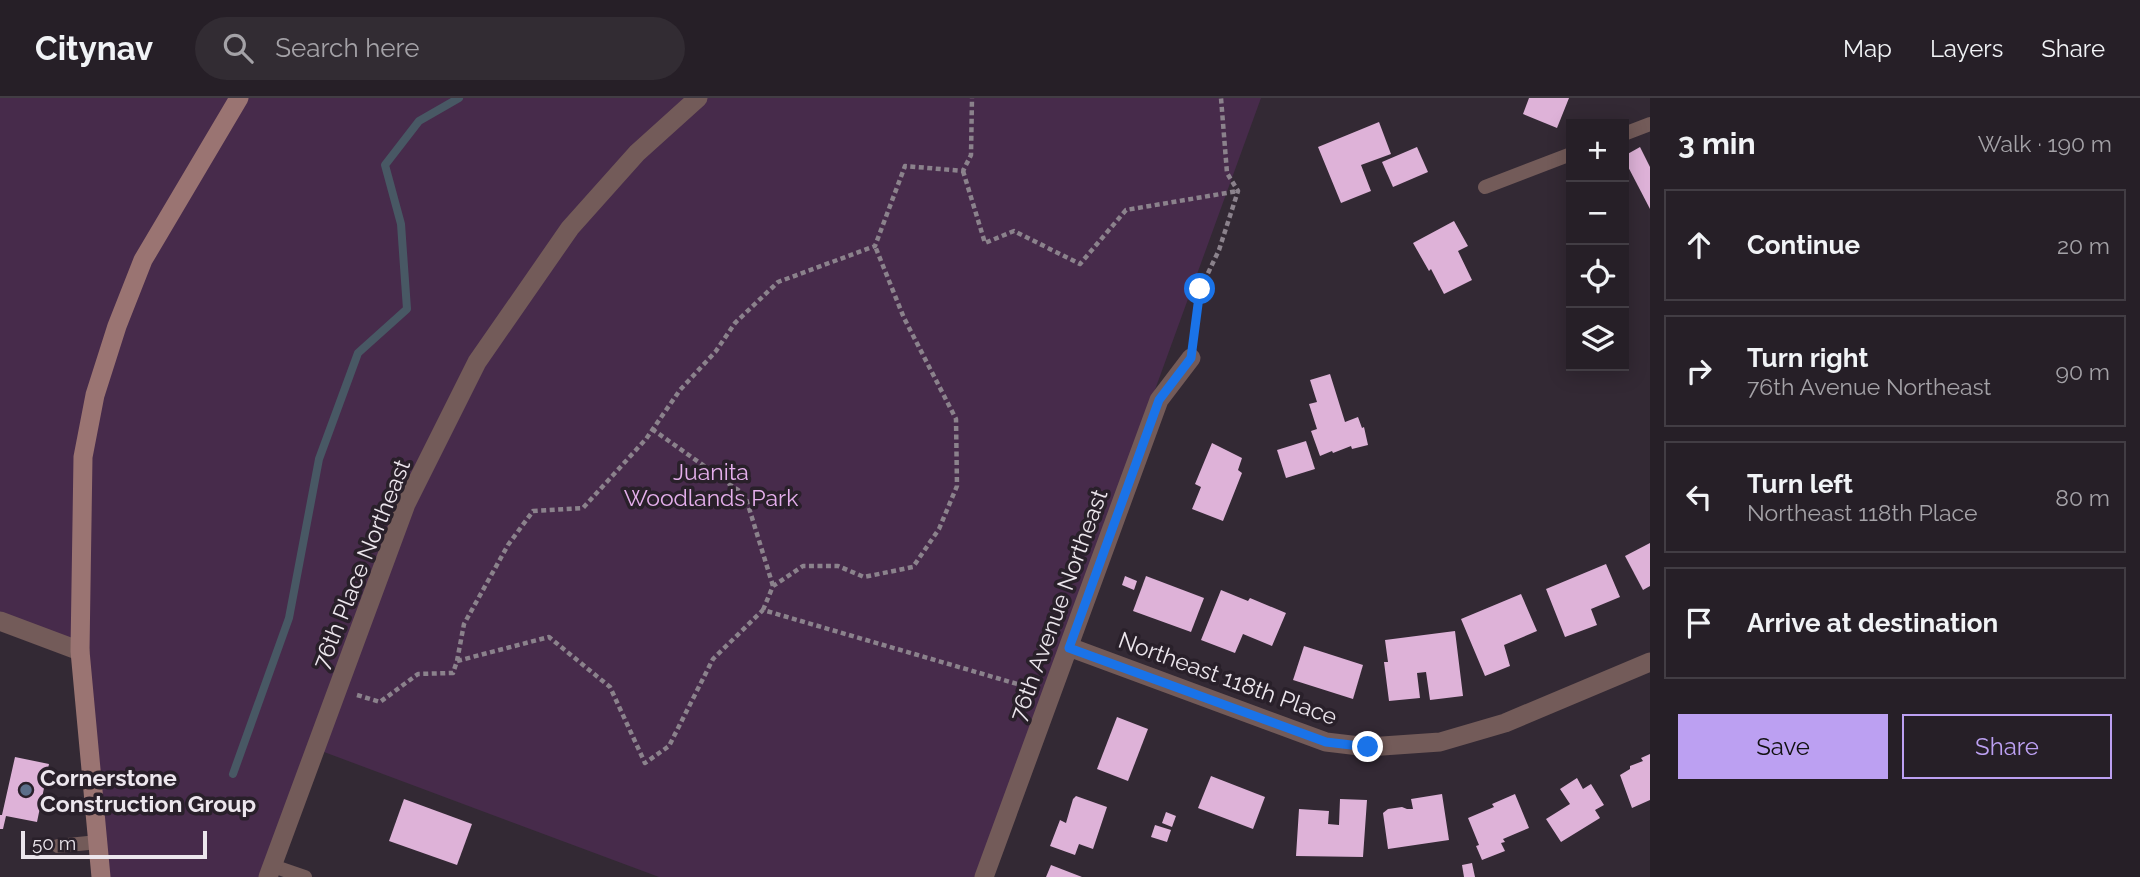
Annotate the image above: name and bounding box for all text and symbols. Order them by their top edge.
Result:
search box [195,17,685,80]
text: Citynav [35,29,153,68]
icon: search [219,29,257,67]
text: Search here [275,33,420,63]
text: Map [1843,34,1892,63]
text: Layers [1930,34,2003,63]
text: Share [2041,34,2105,63]
map controls [1566,119,1629,371]
button: + [1566,119,1629,182]
text: 3 min [1678,126,1756,161]
text: Walk · 190 m [1978,130,2112,157]
button: − [1566,182,1629,245]
icon: ahead [1680,226,1718,264]
text: Continue [1747,230,1860,260]
text: 20 m [2057,232,2110,259]
button: locate [1566,245,1629,308]
route start [1184,273,1215,304]
button: layers [1566,308,1629,371]
text: Turn right [1747,343,1868,373]
icon: right [1680,352,1718,390]
text: 90 m [2055,358,2110,385]
text: 76th Avenue Northeast [1747,373,1991,400]
street label: 76th Place Northeast [307,455,415,673]
park label: Juanita Woodlands Park [624,458,798,511]
text: Turn left [1747,469,1853,499]
icon: left [1680,478,1718,516]
text: 80 m [2055,484,2110,511]
street label: 76th Avenue Northeast [1004,485,1113,724]
text: Northeast 118th Place [1747,499,1978,526]
icon: arrive [1680,604,1718,642]
text: Arrive at destination [1747,608,1998,638]
street label: Northeast 118th Place [1115,626,1341,730]
button: Save [1678,714,1888,779]
button: Share [1902,714,2112,779]
route end [1352,731,1383,762]
place label: Cornerstone Construction Group [40,764,256,817]
marker: Cornerstone Construction Group [18,782,34,798]
scale bar [21,828,206,860]
text: 50 m [32,832,76,854]

